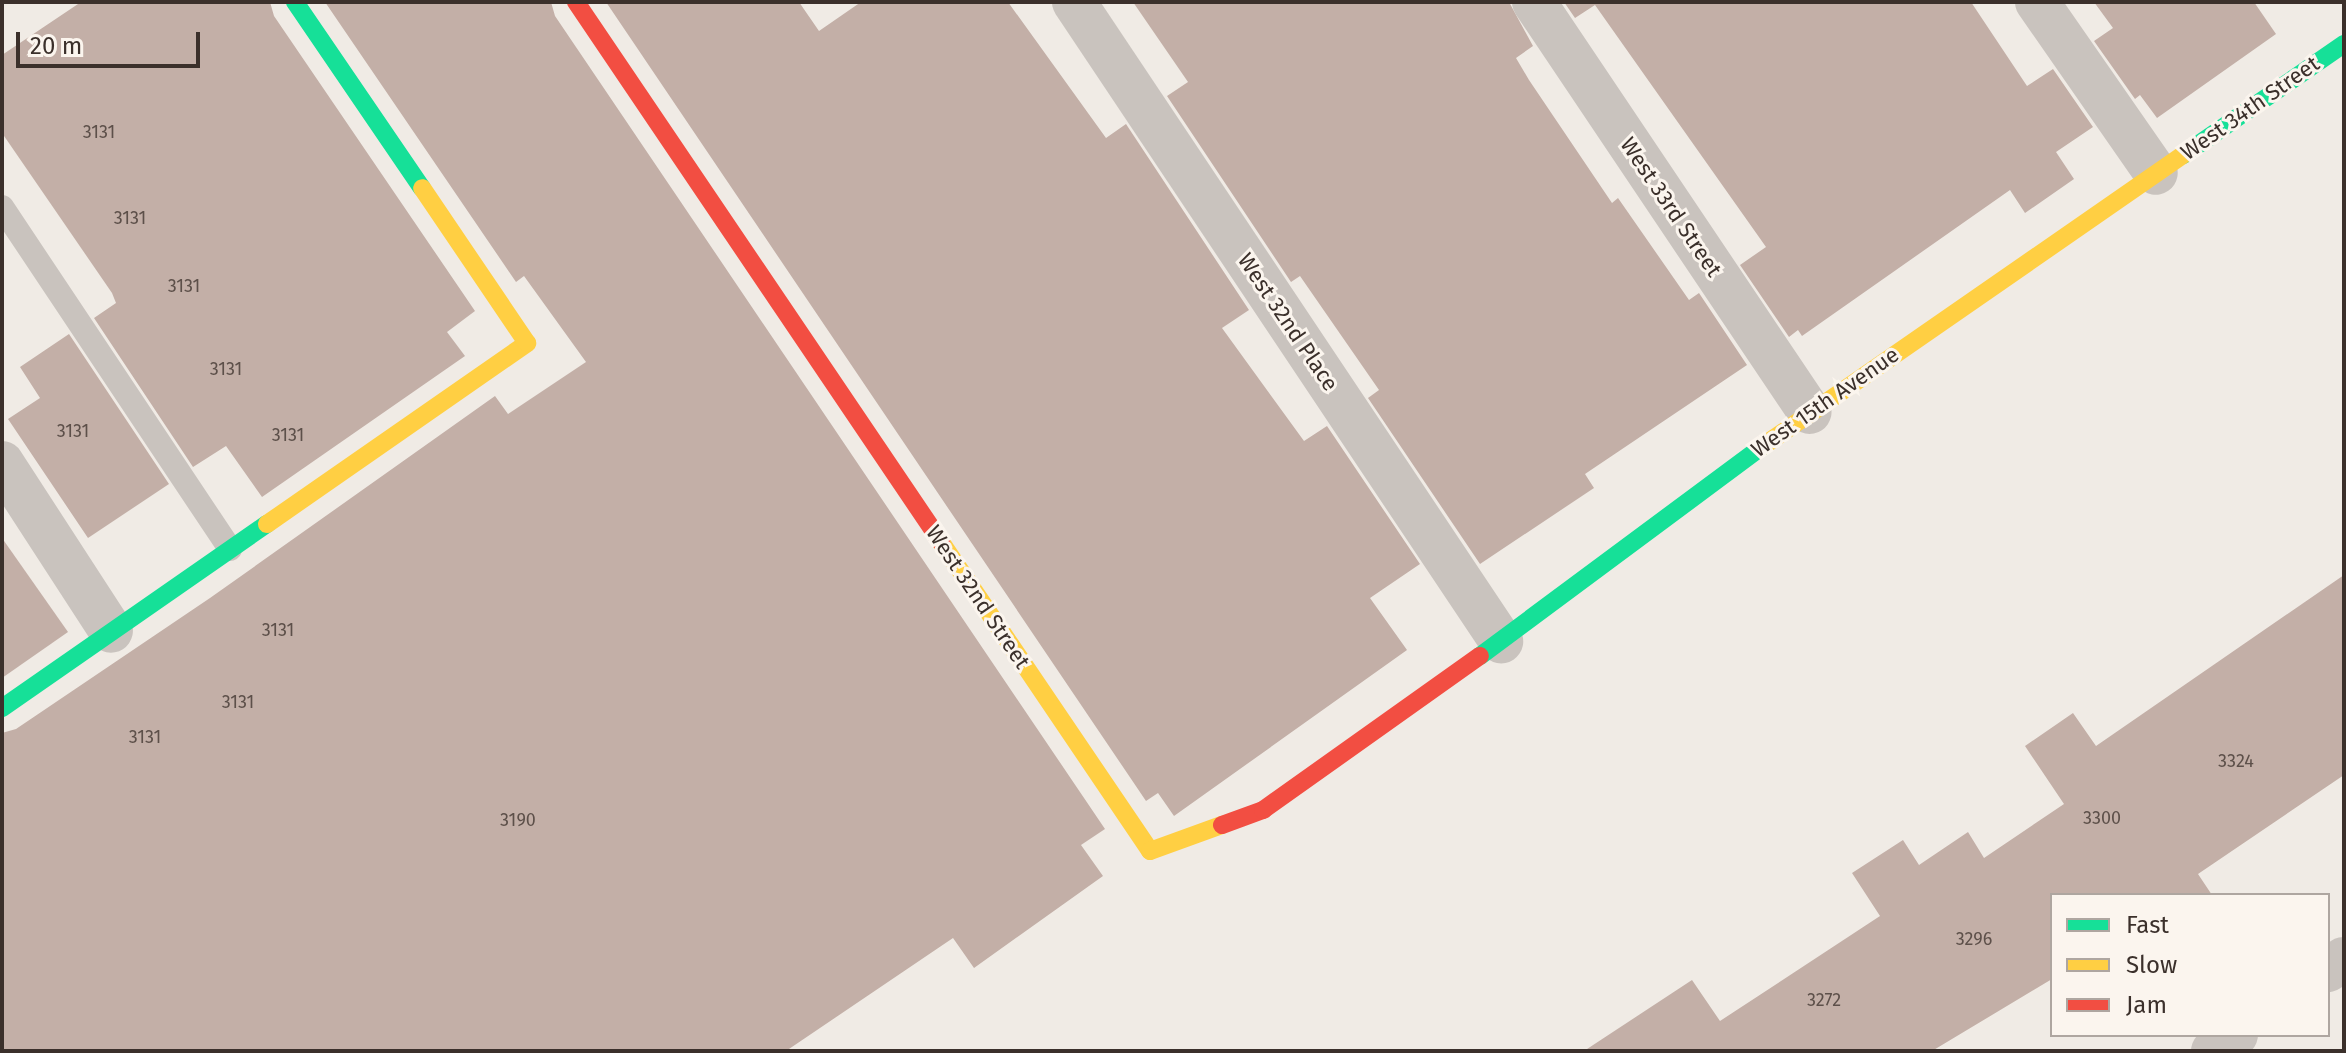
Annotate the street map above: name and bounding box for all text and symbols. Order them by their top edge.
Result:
scale bar [20,16,204,66]
text: 20 m [30,32,82,60]
street label: West 34th Street [2176,50,2324,166]
house number: 3131 [83,121,115,143]
street label: West 33rd Street [1615,132,1727,282]
house number: 3131 [114,207,146,229]
street label: West 32nd Place [1232,248,1344,396]
house number: 3131 [168,275,200,297]
street label: West 15th Avenue [1746,341,1904,463]
house number: 3131 [210,358,242,380]
house number: 3131 [57,420,89,442]
house number: 3131 [272,424,304,446]
street label: West 32nd Street [920,520,1036,674]
house number: 3131 [262,619,294,641]
house number: 3131 [222,691,254,713]
house number: 3131 [129,726,161,748]
house number: 3324 [2218,750,2254,772]
house number: 3300 [2083,807,2121,829]
house number: 3190 [500,809,536,831]
legend [2050,893,2330,1037]
text: Fast [2126,911,2169,939]
house number: 3296 [1956,928,1992,950]
text: Slow [2126,951,2177,979]
house number: 3272 [1807,989,1841,1011]
text: Jam [2126,991,2167,1019]

